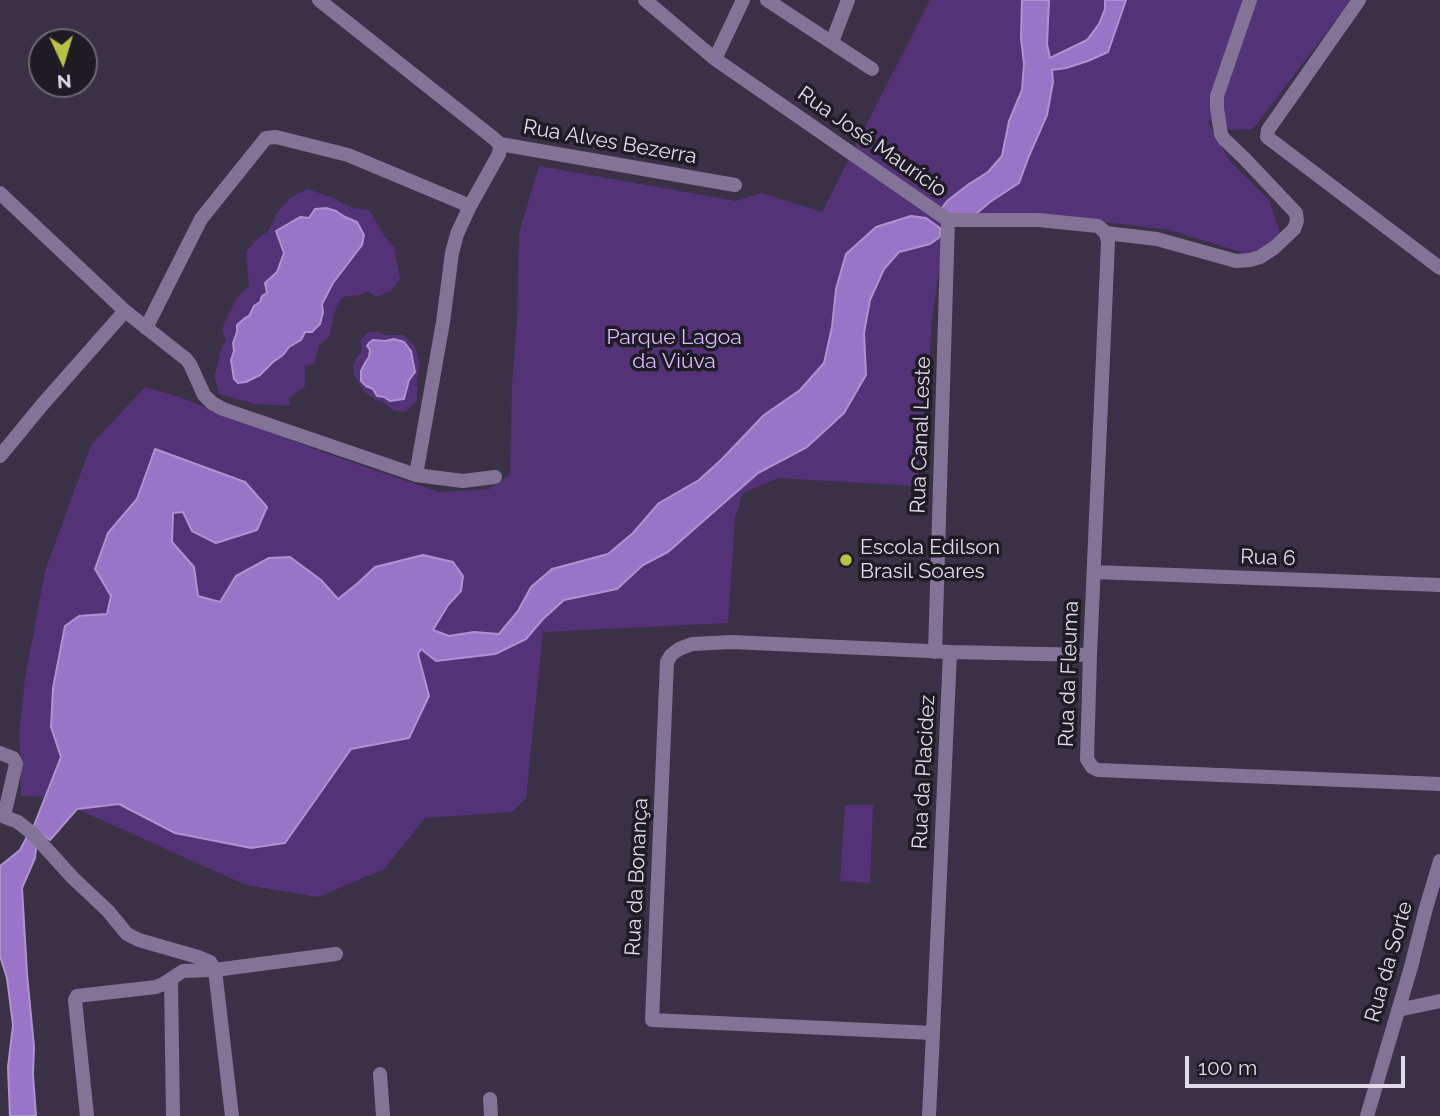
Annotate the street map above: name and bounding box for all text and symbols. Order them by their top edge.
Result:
north arrow [28,28,98,98]
text: N [56,70,72,93]
street label: Rua José Maurício [793,81,951,203]
street label: Rua Alves Bezerra [521,114,699,170]
park label: Parque Lagoa da Viúva [606,325,742,375]
street label: Rua Canal Leste [906,356,936,514]
place label: Escola Edilson Brasil Soares [860,535,1000,585]
street label: Rua 6 [1240,544,1296,572]
marker: Escola Edilson Brasil Soares [838,552,854,568]
street label: Rua da Fleuma [1054,600,1084,748]
street label: Rua da Placidez [907,694,941,850]
street label: Rua da Bonança [620,797,654,957]
street label: Rua da Sorte [1360,899,1418,1025]
scale bar [1188,1042,1408,1086]
text: 100 m [1198,1055,1257,1080]

